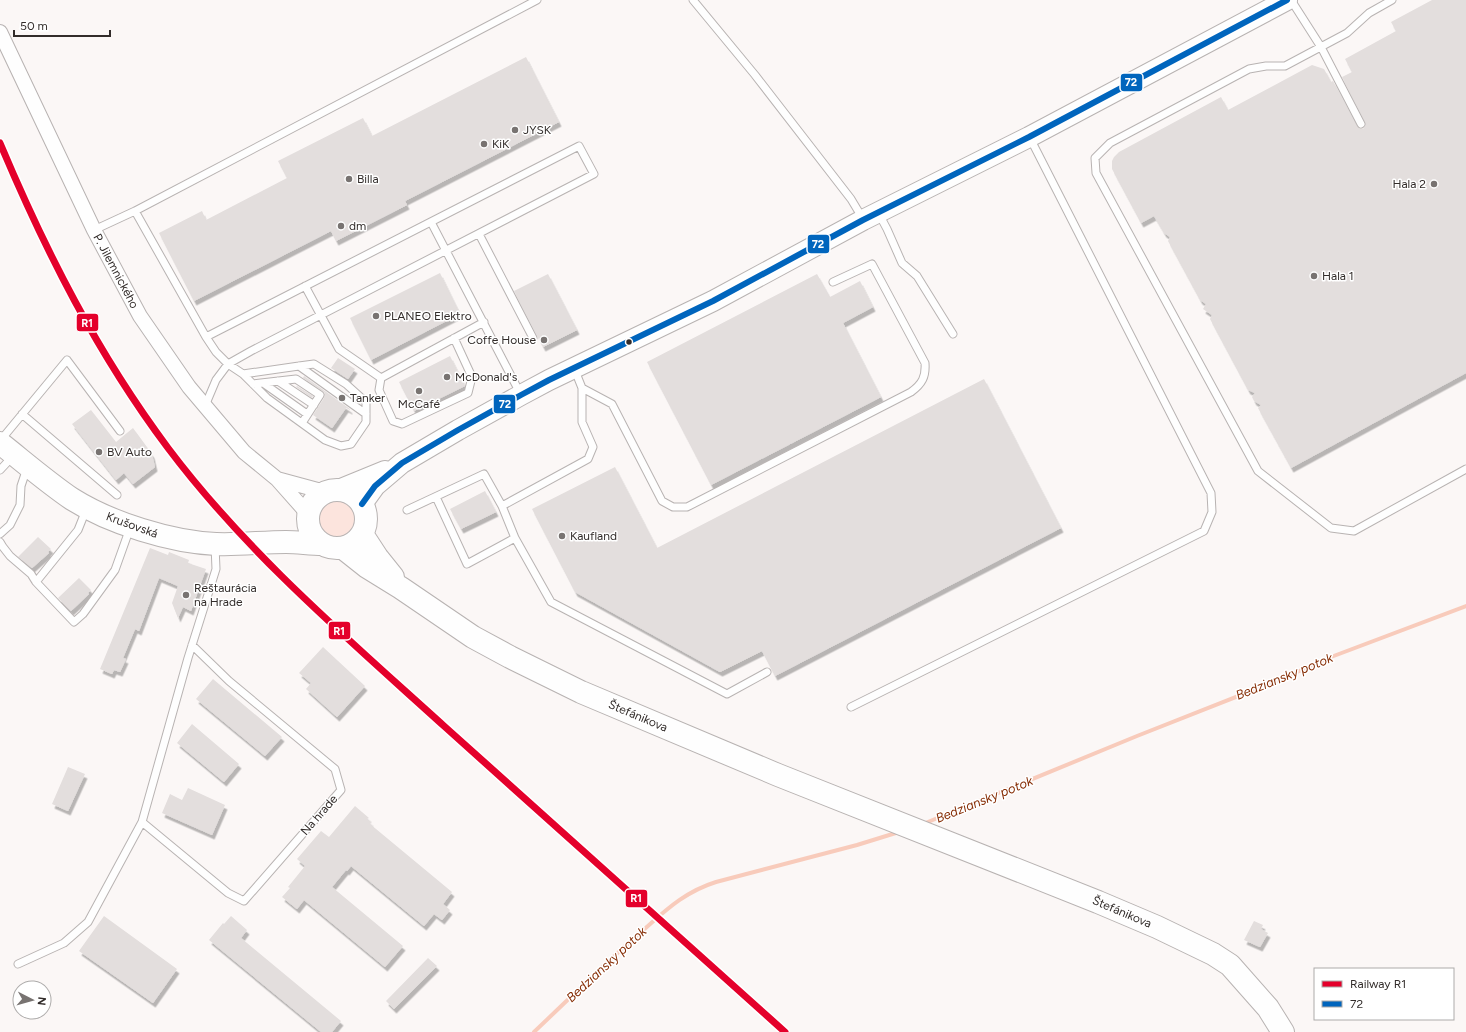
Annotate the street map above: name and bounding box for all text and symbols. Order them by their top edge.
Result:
scale bar [14,12,110,38]
text: 50 m [20,19,48,33]
line badge: 72 [1120,73,1143,92]
text: 72 [1125,76,1137,89]
place label: JYSK [523,123,552,137]
marker: JYSK [510,125,520,135]
place label: KiK [492,137,510,151]
marker: KiK [479,139,489,149]
place label: Billa [357,172,379,186]
marker: Billa [344,174,354,184]
place label: Hala 2 [1392,177,1426,191]
marker: Hala 2 [1429,179,1439,189]
place label: dm [349,219,366,233]
marker: dm [336,221,346,231]
street label: P. Jilemnického [90,231,142,311]
line badge: 72 [807,234,830,254]
text: 72 [812,238,824,251]
place label: Hala 1 [1322,269,1354,283]
marker: Hala 1 [1309,271,1319,281]
place label: PLANEO Elektro [384,309,472,323]
marker: PLANEO Elektro [371,311,381,321]
line badge: R1 [76,313,99,332]
text: R1 [81,317,93,330]
place label: Coffe House [467,333,536,347]
marker: Coffe House [539,335,549,345]
unlabelled marker [624,337,634,347]
place label: McDonald's [455,370,518,384]
marker: McDonald's [442,372,452,382]
marker: McCafé [414,386,424,396]
place label: Tanker [350,391,385,405]
marker: Tanker [337,393,347,403]
line badge: 72 [493,394,516,414]
place label: McCafé [398,397,441,411]
text: 72 [499,398,511,411]
place label: BV Auto [107,445,152,459]
marker: BV Auto [94,447,104,457]
street label: Krušovská [104,509,160,541]
place label: Kaufland [570,529,617,543]
marker: Kaufland [557,531,567,541]
place label: Reštaurácia na Hrade [194,581,257,609]
marker: Reštaurácia na Hrade [181,590,191,600]
line badge: R1 [328,621,351,640]
text: R1 [333,625,345,638]
water label: Bedziansky potok [1233,650,1336,703]
street label: Štefánikova [606,697,670,735]
water label: Bedziansky potok [933,773,1036,826]
street label: Na hrade [298,792,341,838]
line badge: R1 [625,889,648,908]
text: R1 [630,892,642,905]
street label: Štefánikova [1090,893,1154,931]
water label: Bedziansky potok [563,923,650,1005]
legend [1314,968,1454,1020]
text: Railway R1 [1350,977,1406,991]
north arrow [12,980,52,1020]
text: N [35,996,48,1006]
text: 72 [1350,997,1363,1011]

